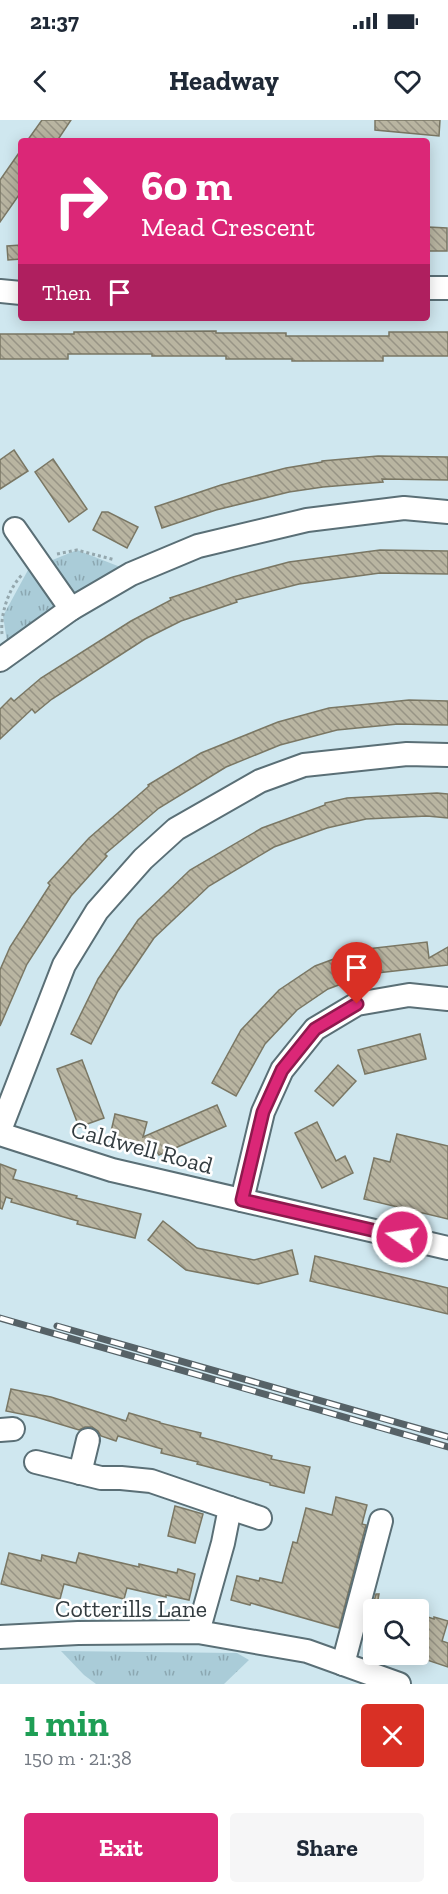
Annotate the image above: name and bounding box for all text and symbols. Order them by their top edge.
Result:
text: 21:37 [30,8,79,35]
icon: back [24,65,57,98]
text: Headway [169,65,279,97]
icon: heart [391,65,424,98]
text: 60 m [141,160,232,211]
icon: right [42,162,120,240]
text: Mead Crescent [141,211,315,243]
icon: arrive [103,276,136,309]
text: Then [42,279,91,306]
pin [331,942,382,1004]
icon: arrive [340,951,373,984]
street label: Caldwell Road [68,1114,216,1180]
position arrow [370,1205,434,1269]
street label: Cotterills Lane [55,1594,207,1623]
map controls [363,1599,429,1665]
button: search [363,1599,429,1665]
text: 1 min [24,1702,109,1745]
button: close [361,1704,424,1767]
text: 150 m · 21:38 [24,1746,132,1770]
button: Exit [24,1813,218,1882]
button: Share [230,1813,424,1882]

